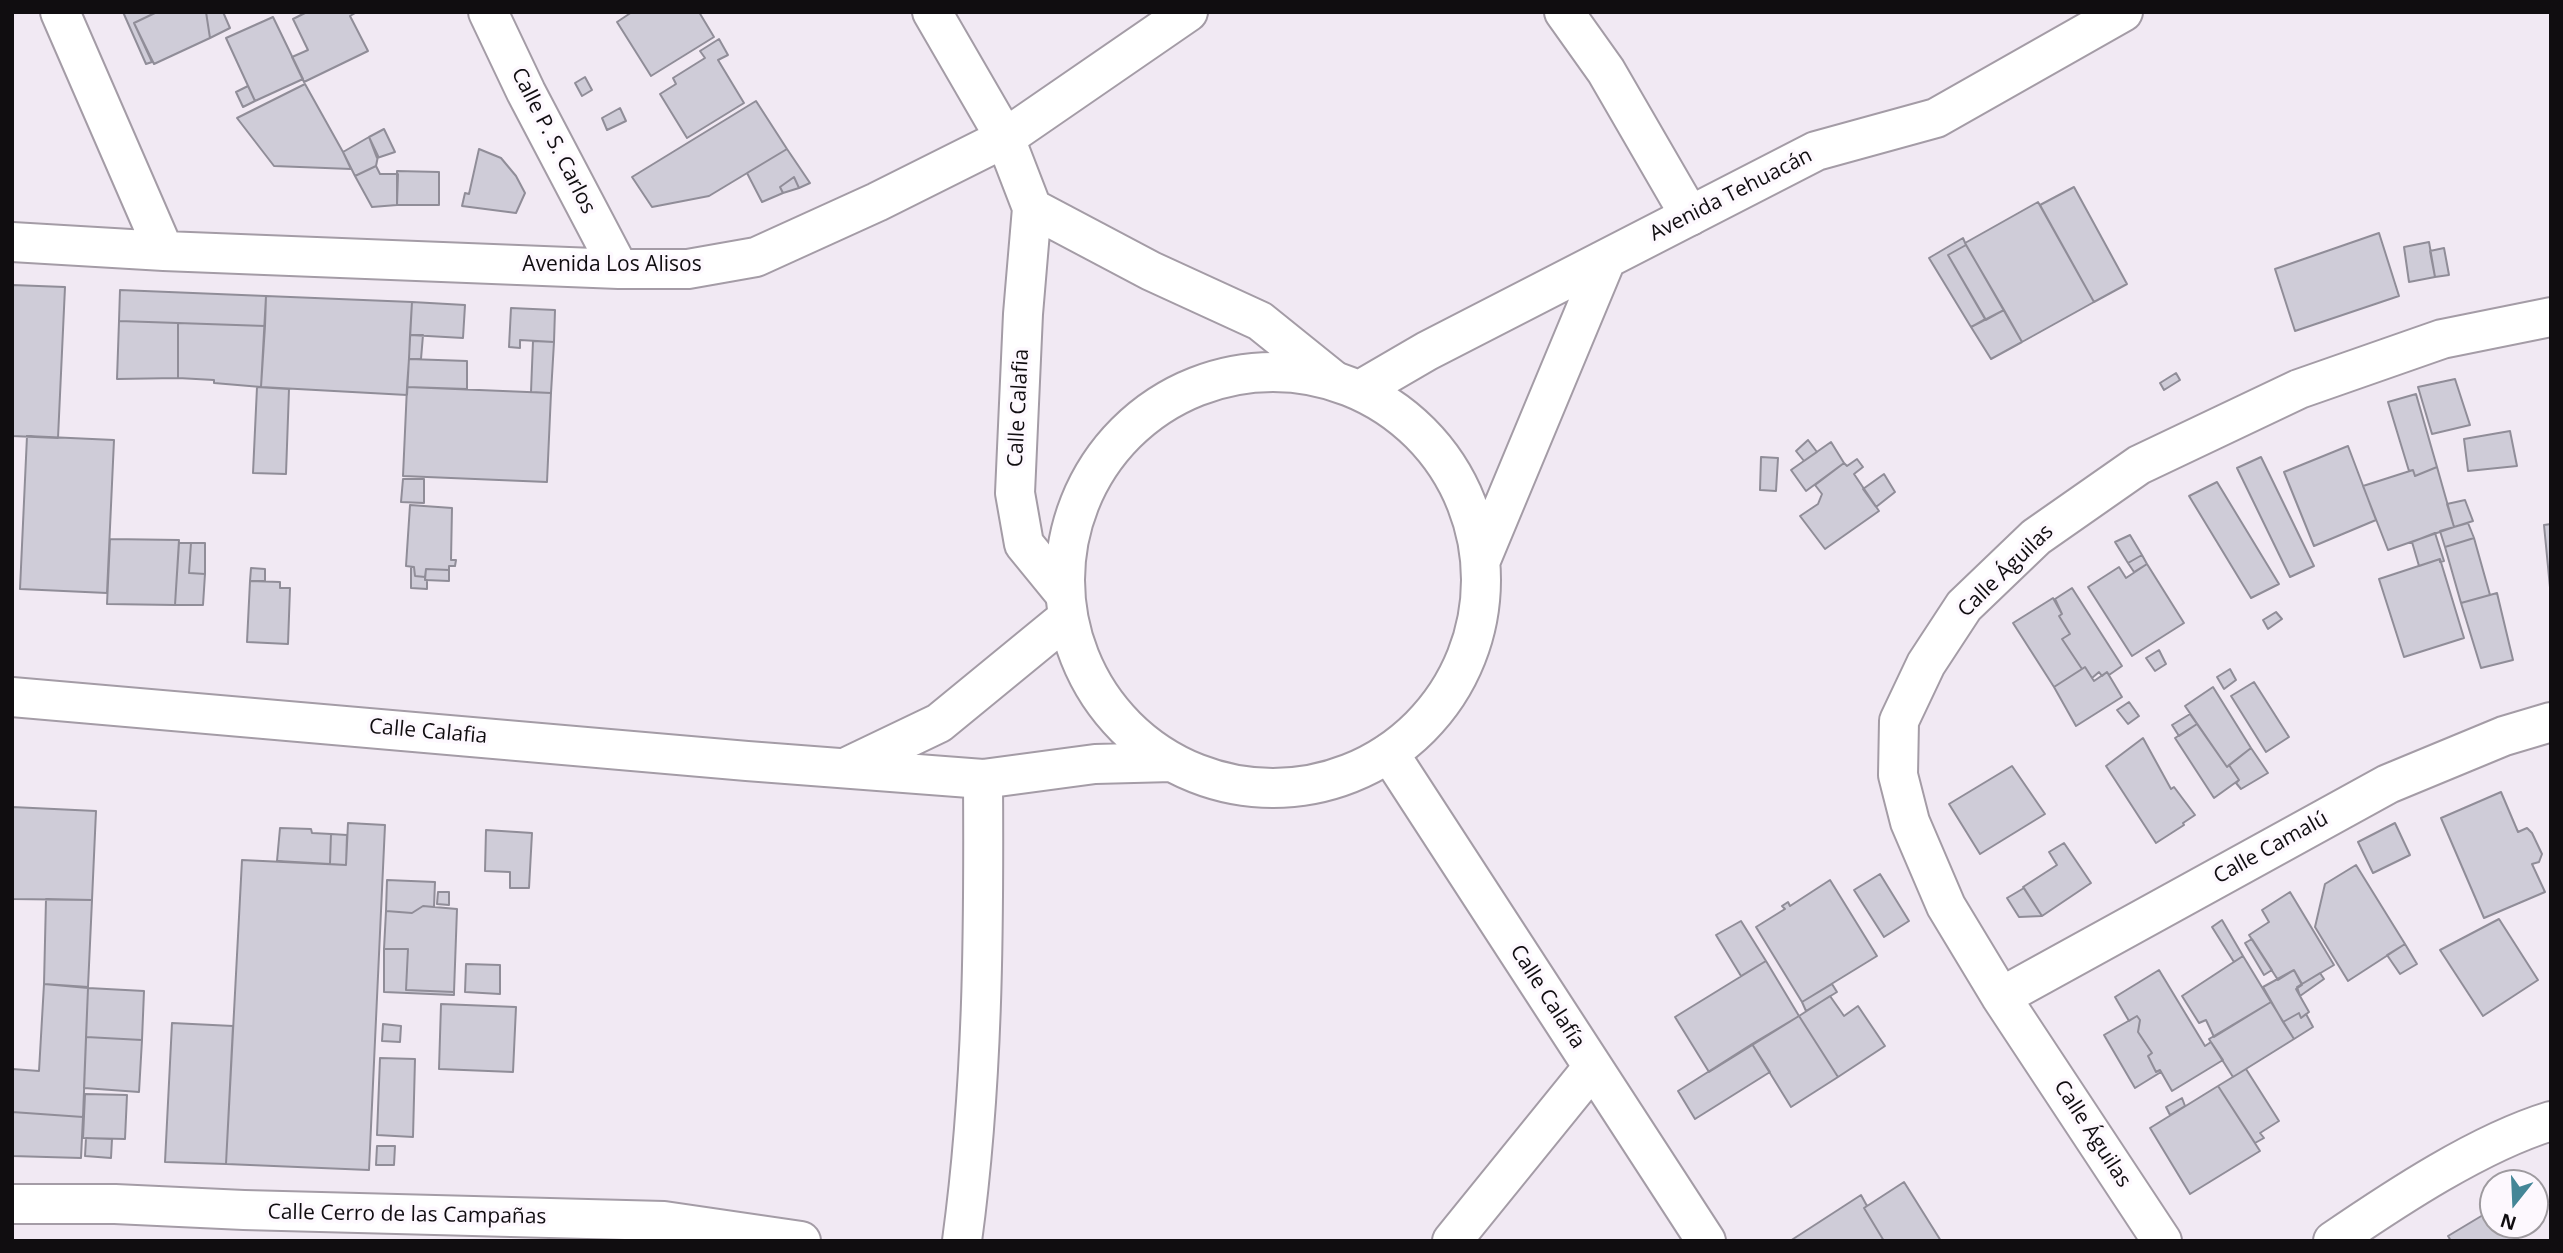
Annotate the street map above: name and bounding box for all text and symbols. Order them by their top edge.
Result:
street label: Calle P. S. Carlos [505,64,601,218]
street label: Avenida Tehuacán [1645,143,1817,247]
street label: Avenida Los Alisos [522,252,702,278]
street label: Calle Calafia [1003,348,1035,468]
street label: Calle Águilas [1953,519,2059,623]
street label: Calle Calafia [368,714,488,750]
street label: Calle Camalú [2209,806,2333,890]
street label: Calle Calafía [1504,940,1590,1054]
street label: Calle Águilas [2048,1076,2136,1192]
north arrow [2479,1169,2549,1239]
street label: Calle Cerro de las Campañas [267,1200,547,1230]
text: N [2497,1207,2520,1237]

